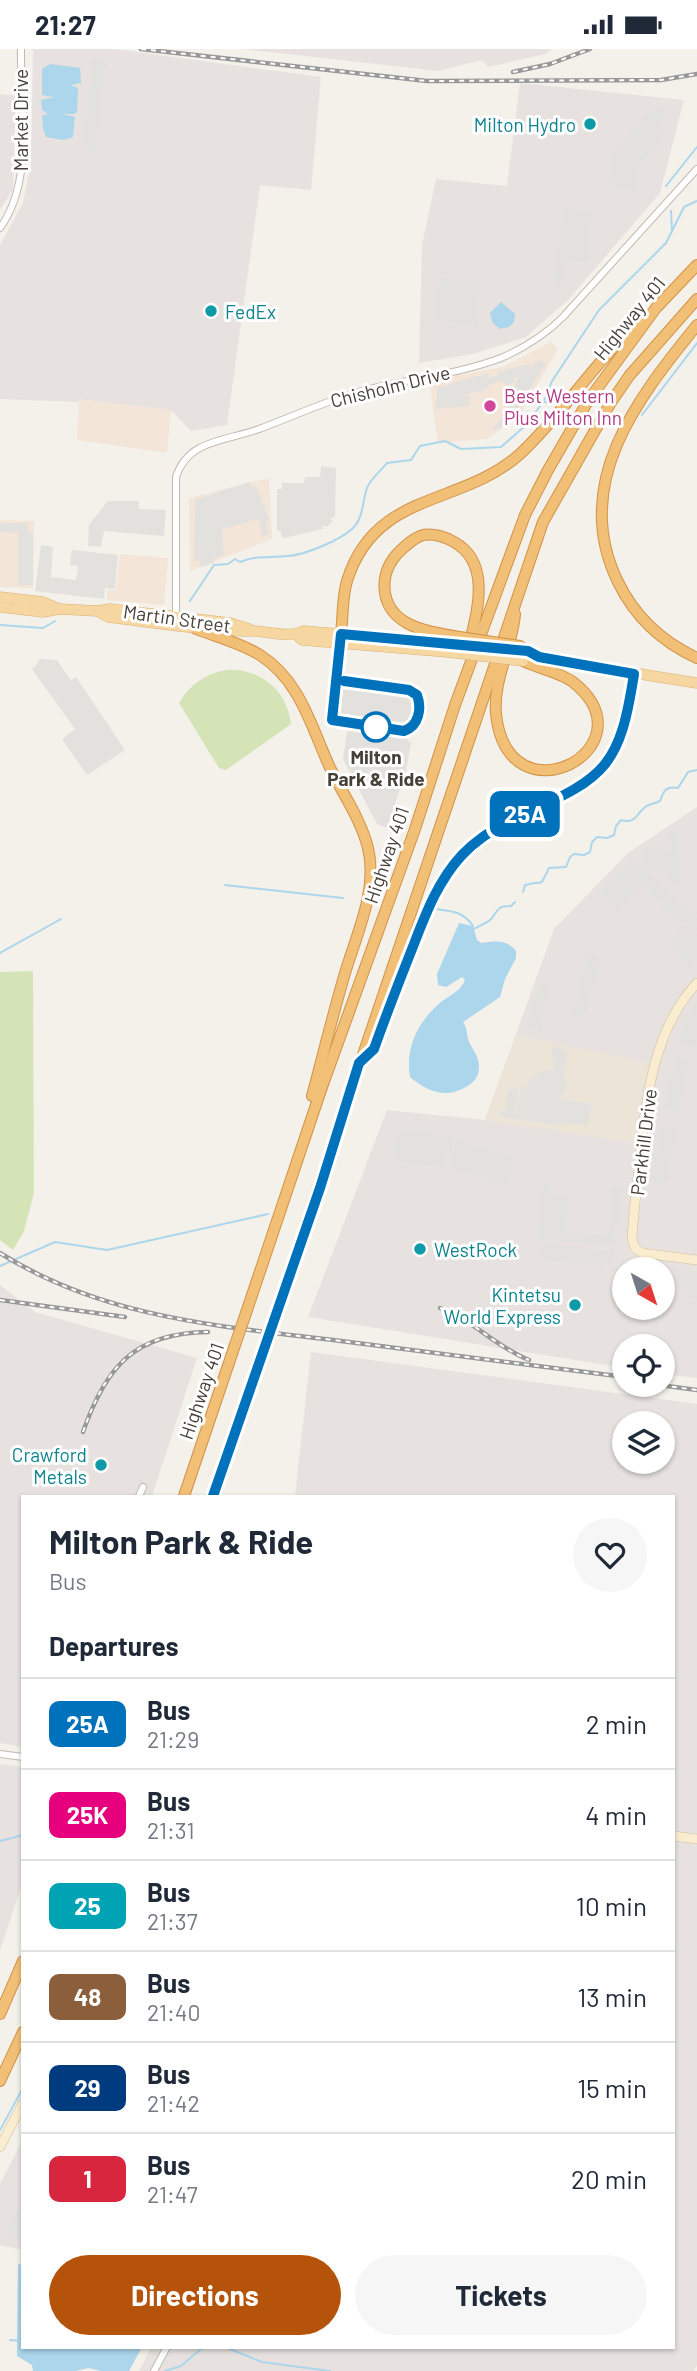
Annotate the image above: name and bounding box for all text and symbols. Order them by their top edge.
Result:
text: 21:27 [35,9,96,40]
street label: Market Drive [9,69,32,171]
place label: Milton Hydro [474,113,576,136]
marker: Milton Hydro [582,116,598,132]
street label: Highway 401 [588,272,670,364]
place label: FedEx [225,300,276,323]
marker: FedEx [203,303,219,319]
street label: Chisholm Drive [328,360,452,412]
place label: Best Western Plus Milton Inn [504,384,622,429]
marker: Best Western Plus Milton Inn [482,398,498,414]
street label: Martin Street [122,599,232,637]
marker: Milton Park & Ride [361,712,391,742]
place label: Milton Park & Ride [327,745,425,790]
line badge: 25A [485,791,565,837]
text: 25A [504,799,546,828]
street label: Highway 401 [359,804,413,906]
street label: Parkhill Drive [625,1087,661,1197]
place label: WestRock [434,1238,517,1261]
marker: WestRock [412,1241,428,1257]
north arrow [612,1257,676,1319]
map controls [612,1257,675,1474]
place label: Kintetsu World Express [444,1283,561,1328]
marker: Kintetsu World Express [567,1297,583,1313]
button: locate [612,1334,675,1397]
street label: Highway 401 [174,1340,228,1442]
button: layers [612,1411,675,1474]
place label: Crawford Metals [12,1443,87,1488]
marker: Crawford Metals [93,1457,109,1473]
button: heart [573,1518,647,1592]
text: Milton Park & Ride [49,1521,313,1561]
text: Bus [49,1567,87,1595]
text: Departures [49,1630,179,1661]
text: Bus [147,1694,190,1725]
text: 2 min [586,1708,647,1739]
text: 25A [66,1709,109,1738]
text: 21:29 [147,1725,199,1753]
text: Bus [147,1785,190,1816]
text: 4 min [585,1799,647,1830]
text: 25K [67,1800,108,1829]
text: 21:31 [147,1816,195,1844]
text: Bus [147,1876,190,1907]
text: 10 min [576,1890,647,1921]
text: 25 [74,1891,101,1920]
text: 21:37 [147,1907,198,1935]
text: Bus [147,1967,190,1998]
text: 13 min [577,1981,647,2012]
text: 48 [74,1982,101,2011]
text: 21:40 [147,1998,201,2026]
text: Bus [147,2058,190,2089]
text: 15 min [577,2072,647,2103]
text: 29 [74,2073,101,2102]
text: 21:42 [147,2089,200,2117]
text: Bus [147,2149,190,2180]
text: 20 min [571,2163,647,2194]
text: 1 [83,2164,92,2193]
text: 21:47 [147,2180,198,2208]
button: Directions [49,2255,341,2335]
button: Tickets [355,2255,647,2335]

